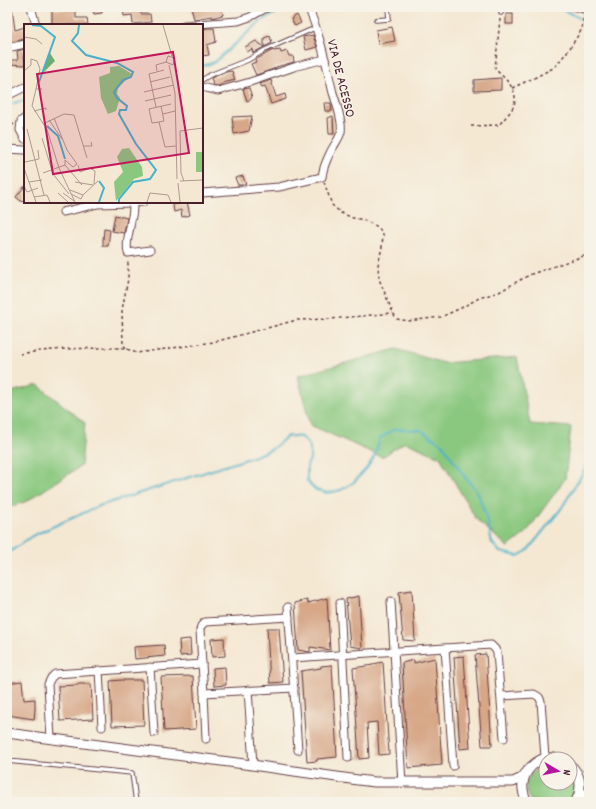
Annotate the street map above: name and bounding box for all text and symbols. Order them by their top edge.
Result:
inset map [24,24,203,203]
street label: VIA DE ACESSO [321,37,359,120]
north arrow [538,751,578,791]
text: N [557,768,574,777]

